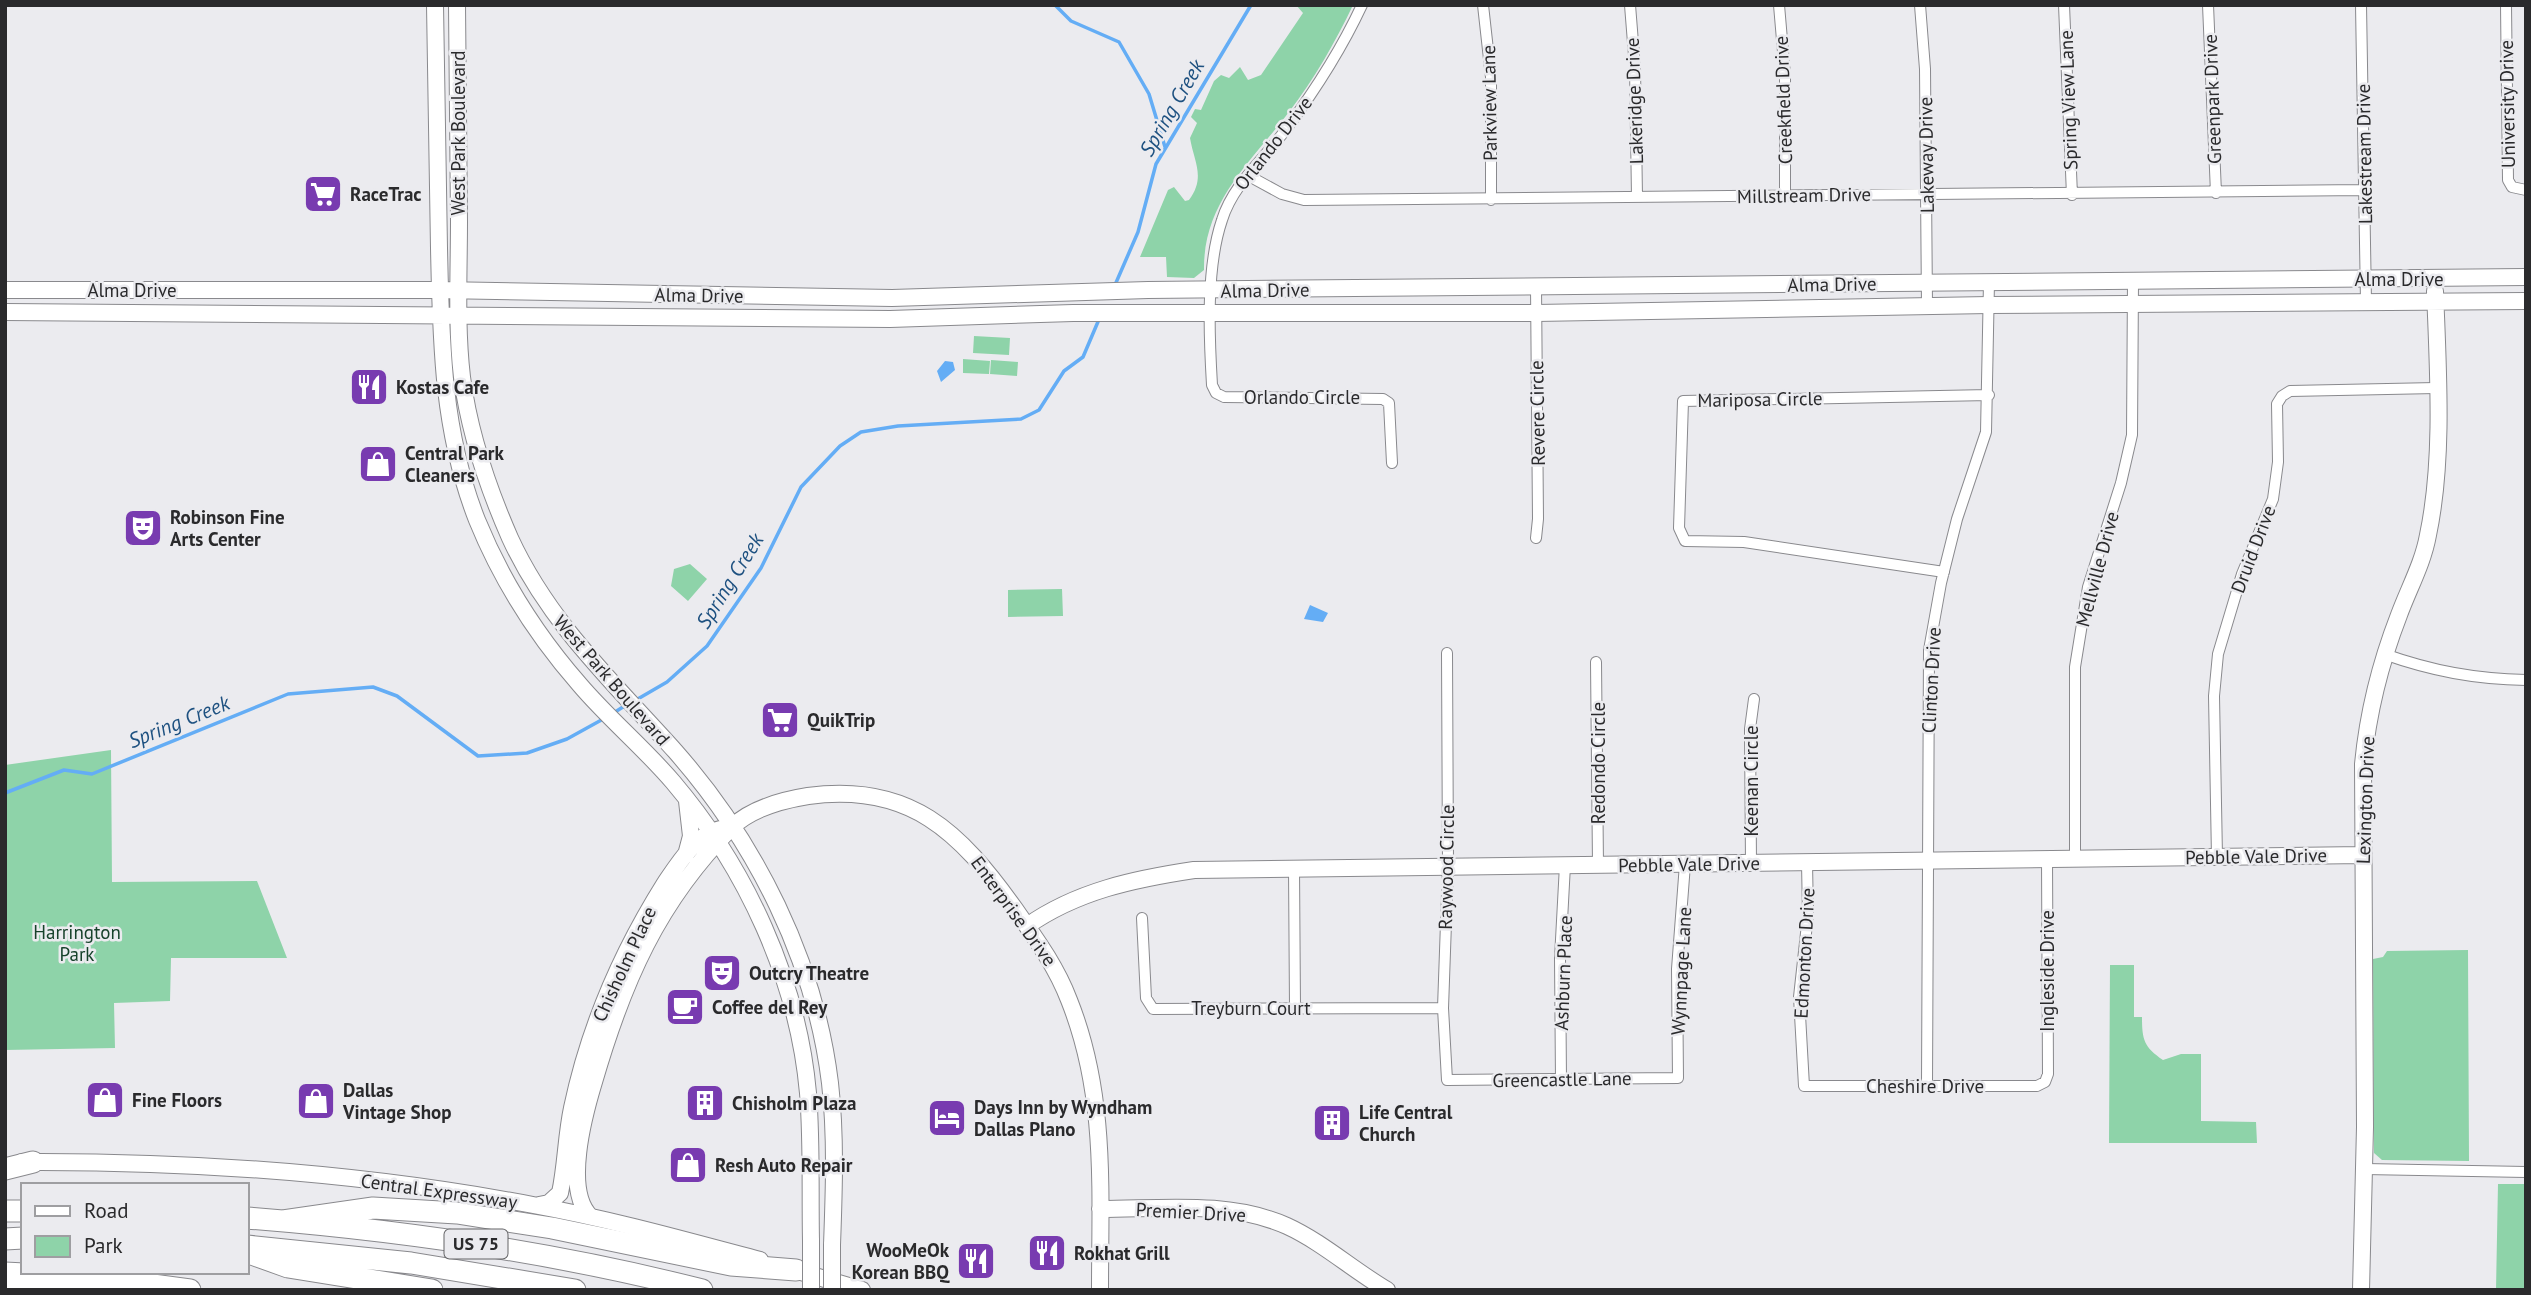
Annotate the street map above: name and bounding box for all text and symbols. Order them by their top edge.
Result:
street label: Spring View Lane [2054,30,2082,170]
street label: Greenpark Drive [2198,34,2226,164]
street label: Creekfield Drive [1769,35,1797,165]
street label: Lakeridge Drive [1620,37,1648,165]
street label: University Drive [2494,40,2520,168]
street label: Parkview Lane [1476,45,1502,161]
street label: West Park Boulevard [446,50,470,216]
water label: Spring Creek [1133,53,1211,161]
street label: Lakestream Drive [2351,84,2377,224]
street label: Orlando Drive [1229,91,1317,195]
street label: Lakeway Drive [1913,97,1939,213]
supermarket icon: RaceTrac [302,173,344,215]
place label: RaceTrac [350,182,422,206]
street label: Millstream Drive [1737,182,1871,208]
street label: Alma Drive [2354,267,2444,291]
street label: Alma Drive [1787,271,1877,297]
street label: Alma Drive [1220,277,1310,303]
street label: Alma Drive [87,278,177,302]
street label: Alma Drive [654,282,744,308]
street label: Revere Circle [1524,360,1550,466]
restaurant icon: Kostas Cafe [348,366,390,408]
place label: Kostas Cafe [396,375,489,399]
street label: Orlando Circle [1244,385,1360,409]
street label: Mariposa Circle [1697,386,1823,412]
place label: Central Park Cleaners [405,441,504,487]
shop icon: Central Park Cleaners [357,443,399,485]
street label: Druid Drive [2225,502,2281,596]
place label: Robinson Fine Arts Center [170,505,285,551]
theatre icon: Robinson Fine Arts Center [122,507,164,549]
street label: Mellville Drive [2070,509,2124,629]
water label: Spring Creek [690,527,770,633]
street label: West Park Boulevard [549,610,675,750]
street label: Clinton Drive [1916,626,1946,734]
water label: Spring Creek [124,688,235,754]
supermarket icon: QuikTrip [759,699,801,741]
street label: Redondo Circle [1586,702,1610,824]
place label: QuikTrip [807,708,875,732]
street label: Keenan Circle [1739,725,1763,837]
street label: Lexington Drive [2351,736,2379,864]
street label: Raywood Circle [1433,804,1459,930]
street label: Pebble Vale Drive [2185,843,2327,869]
street label: Enterprise Drive [966,851,1062,971]
street label: Pebble Vale Drive [1618,851,1760,877]
street label: Edmonton Drive [1789,887,1819,1019]
street label: Chisholm Place [587,903,661,1025]
street label: Wynnpage Lane [1666,906,1696,1036]
street label: Ingleside Drive [2035,910,2059,1032]
street label: Ashburn Place [1549,915,1577,1031]
park label: Harrington Park [33,920,121,966]
theatre icon: Outcry Theatre [701,952,743,994]
place label: Outcry Theatre [749,961,869,985]
cafe icon: Coffee del Rey [664,986,706,1028]
place label: Coffee del Rey [712,995,828,1019]
street label: Treyburn Court [1191,996,1311,1020]
street label: Greencastle Lane [1492,1066,1632,1092]
street label: Cheshire Drive [1866,1074,1984,1098]
place label: Dallas Vintage Shop [342,1078,452,1124]
shop icon: Fine Floors [84,1079,126,1121]
shop icon: Dallas Vintage Shop [295,1080,337,1122]
building icon: Chisholm Plaza [684,1082,726,1124]
place label: Fine Floors [132,1088,222,1112]
place label: Chisholm Plaza [732,1091,856,1115]
place label: Days Inn by Wyndham Dallas Plano [974,1095,1152,1141]
hotel icon: Days Inn by Wyndham Dallas Plano [926,1097,968,1139]
place label: Life Central Church [1359,1100,1453,1146]
building icon: Life Central Church [1311,1102,1353,1144]
shop icon: Resh Auto Repair [667,1144,709,1186]
place label: Resh Auto Repair [715,1153,853,1177]
street label: Central Expressway [359,1168,519,1214]
legend [21,1183,248,1274]
text: Road [84,1197,128,1224]
street label: Premier Drive [1135,1197,1247,1227]
road number: US 75 [444,1230,508,1259]
text: Park [84,1232,123,1259]
restaurant icon: Rokhat Grill [1026,1232,1068,1274]
place label: WooMeOk Korean BBQ [852,1238,950,1284]
restaurant icon: WooMeOk Korean BBQ [955,1240,997,1282]
place label: Rokhat Grill [1074,1241,1170,1265]

